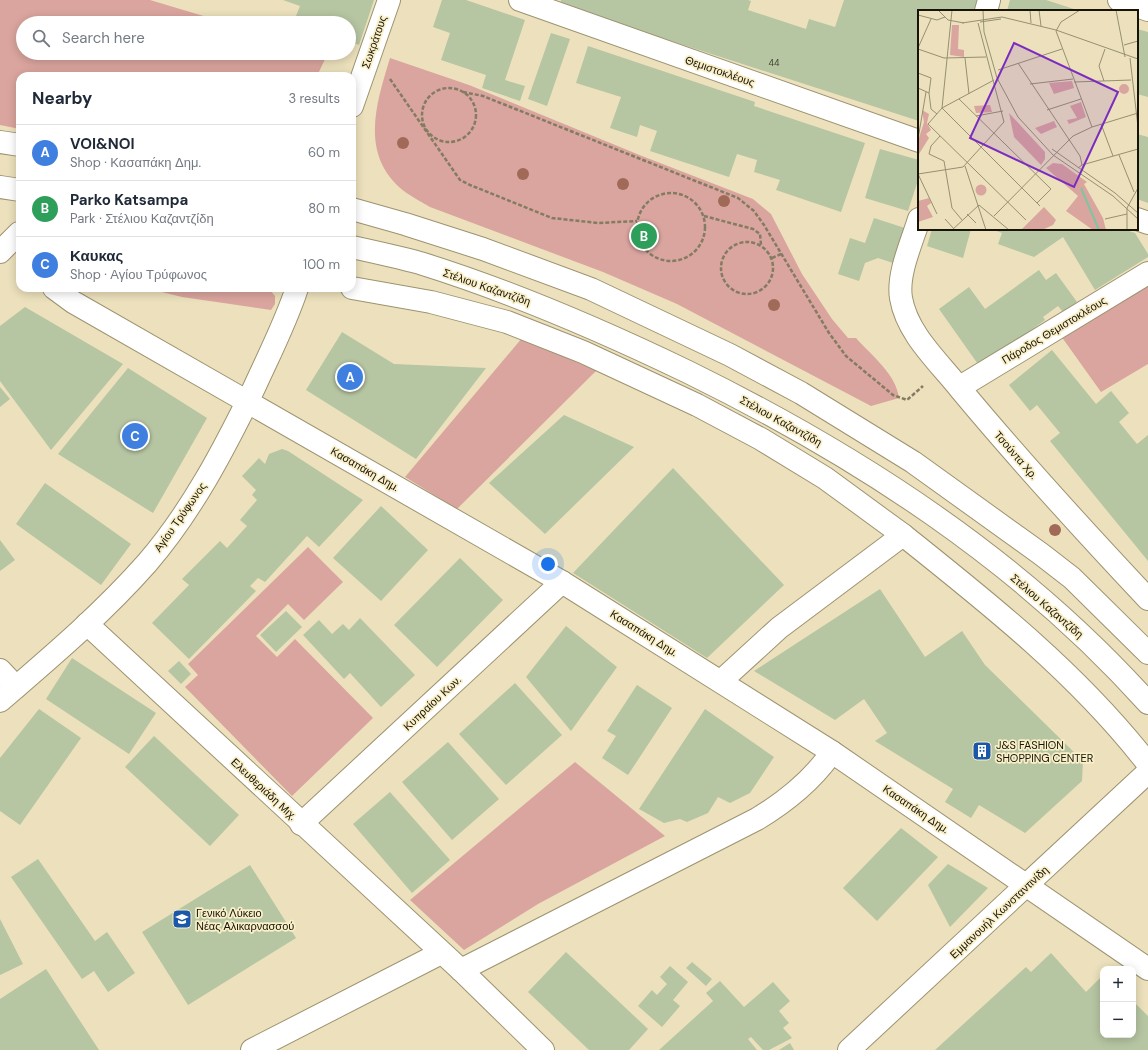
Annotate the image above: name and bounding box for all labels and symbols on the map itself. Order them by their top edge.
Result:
inset map [918,10,1138,230]
street label: Σωκράτους [358,14,390,70]
street label: Θεμιστοκλέους [683,53,757,89]
house number: 44 [769,57,780,69]
pin: B [631,221,657,251]
street label: Στέλιου Καζαντζίδη [441,265,533,309]
street label: Πάροδος Θεμιστοκλέους [999,293,1109,367]
pin: A [337,362,363,392]
street label: Στέλιου Καζαντζίδη [737,393,825,449]
pin: C [122,421,148,451]
street label: Τσούντα Χρ. [991,428,1041,482]
street label: Κασαπάκη Δημ. [328,444,402,494]
street label: Αγίου Τρύφωνος [151,479,209,555]
your location [538,554,558,574]
street label: Στέλιου Καζαντζίδη [1008,571,1086,641]
street label: Κασαπάκη Δημ. [608,607,680,659]
street label: Κυπραίου Κων. [400,673,464,733]
place label: J&S FASHION SHOPPING CENTER [996,738,1093,765]
building icon: J&S FASHION SHOPPING CENTER [971,740,993,762]
street label: Ελευθεριάδη Μιχ. [228,755,300,823]
street label: Κασαπάκη Δημ. [880,782,952,836]
street label: Εμμανουήλ Κωνσταντινίδη [947,863,1051,961]
place label: Γενικό Λύκειο Νέας Αλικαρνασσού [196,906,294,933]
school or university icon: Γενικό Λύκειο Νέας Αλικαρνασσού [171,908,193,930]

